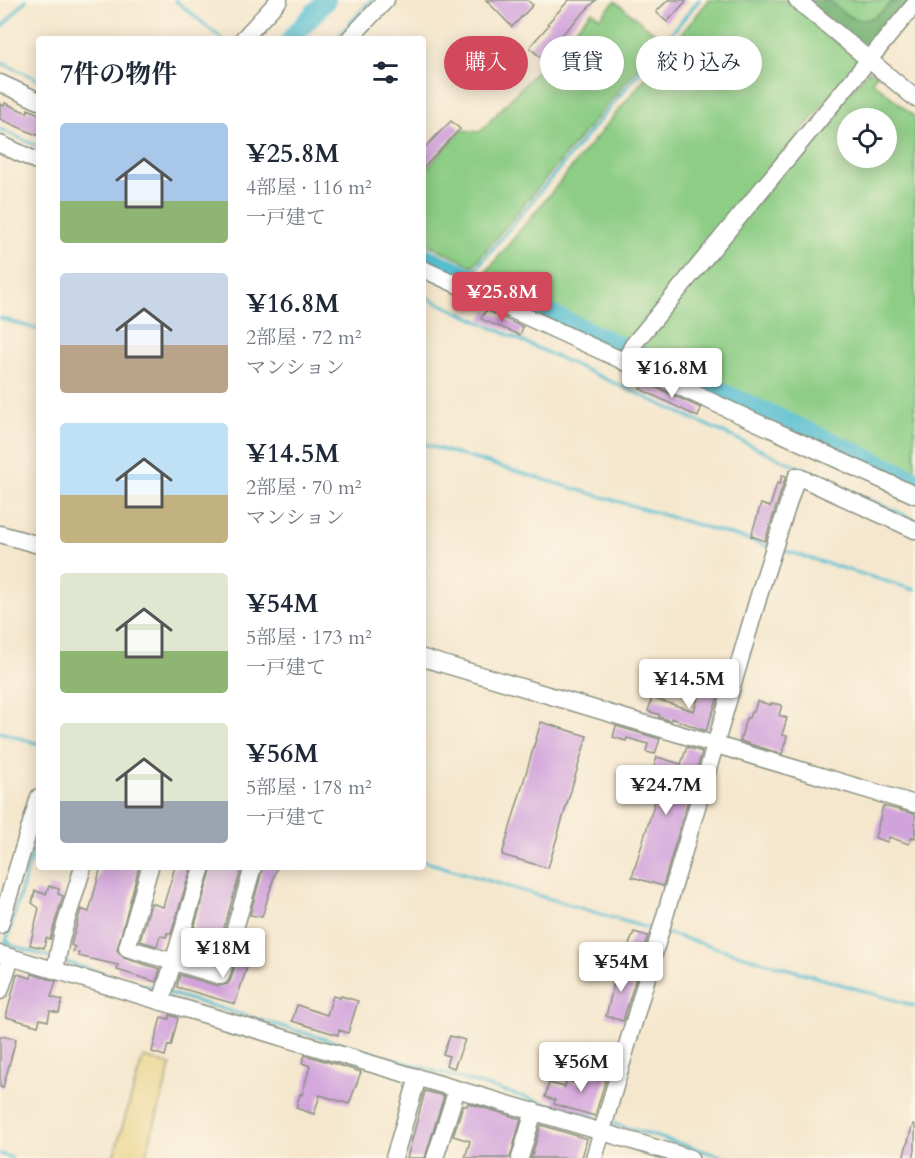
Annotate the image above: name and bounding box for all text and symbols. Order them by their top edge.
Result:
chip: 購入 [444,36,528,90]
chip: 賃貸 [540,36,624,90]
chip: 絞り込み [636,36,762,90]
icon: filters [369,56,402,89]
text: 7件の物件 [60,57,177,92]
map controls [837,108,897,168]
button: locate [837,108,897,168]
text: ¥25.8M [246,136,339,171]
icon: home [108,147,180,219]
text: 4部屋 · 116 m² [246,174,372,201]
text: 一戸建て [246,204,326,231]
pin: ¥25.8M [453,272,551,323]
text: ¥25.8M [466,278,538,305]
text: ¥16.8M [246,286,339,321]
icon: home [108,297,180,369]
text: 2部屋 · 72 m² [246,324,362,351]
pin: ¥16.8M [623,348,721,399]
text: マンション [246,354,345,381]
text: ¥16.8M [636,354,708,381]
text: ¥14.5M [246,436,339,471]
icon: home [108,447,180,519]
text: 2部屋 · 70 m² [246,474,362,501]
text: マンション [246,504,345,531]
text: ¥54M [246,586,319,621]
icon: home [108,597,180,669]
text: 5部屋 · 173 m² [246,624,372,651]
text: 一戸建て [246,654,326,681]
pin: ¥14.5M [640,659,738,710]
text: ¥14.5M [653,665,725,692]
text: ¥56M [246,736,319,771]
icon: home [108,747,180,819]
pin: ¥24.7M [617,765,715,816]
text: ¥24.7M [630,771,702,798]
text: 5部屋 · 178 m² [246,774,372,801]
text: 一戸建て [246,804,326,831]
pin: ¥18M [187,928,259,979]
text: ¥18M [195,934,251,961]
pin: ¥54M [585,942,657,993]
text: ¥54M [593,948,649,975]
pin: ¥56M [545,1042,617,1093]
text: ¥56M [553,1048,609,1075]

